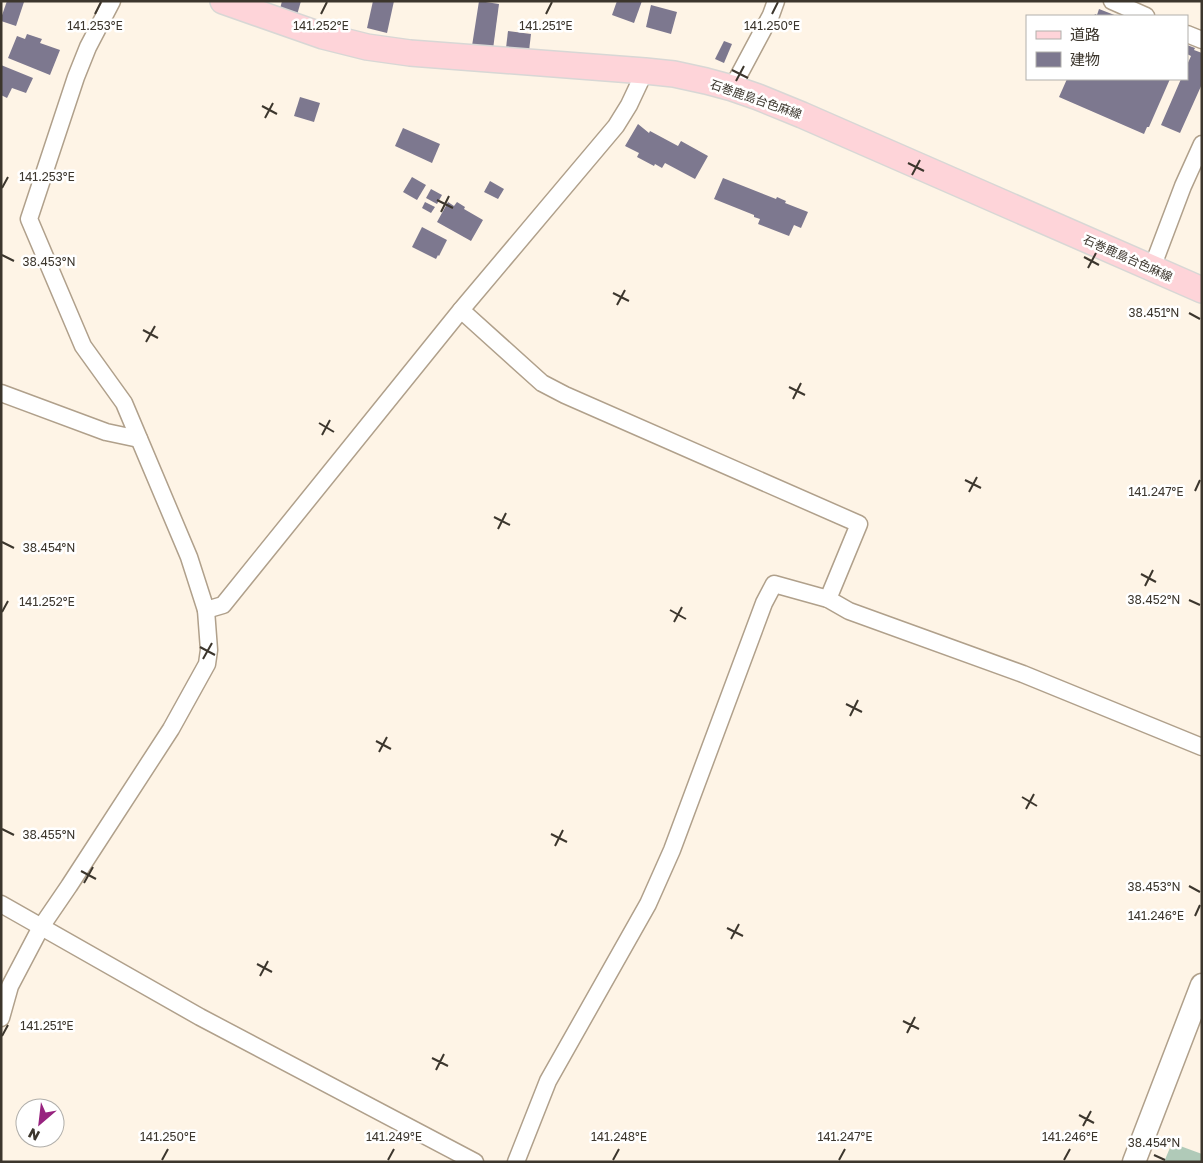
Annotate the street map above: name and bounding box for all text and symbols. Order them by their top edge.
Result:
legend [1026,15,1188,80]
text: 141.253°E [67,18,123,33]
text: 141.252°E [293,18,349,33]
text: 141.251°E [519,18,573,33]
text: 141.250°E [744,18,800,33]
text: 道路 [1070,25,1100,43]
text: 建物 [1070,50,1100,68]
street label: 石巻鹿島台色麻線 [708,76,804,122]
text: 141.253°E [19,169,75,184]
street label: 石巻鹿島台色麻線 [1081,232,1175,284]
text: 38.453°N [22,254,76,269]
text: 38.451°N [1129,305,1179,320]
text: 141.247°E [1128,484,1184,499]
text: 38.454°N [23,540,75,555]
text: 38.452°N [1128,592,1180,607]
text: 141.252°E [19,594,75,609]
text: 38.455°N [23,827,75,842]
text: 38.453°N [1127,879,1181,894]
text: 141.246°E [1128,908,1184,923]
text: 141.251°E [20,1018,74,1033]
north arrow [15,1098,65,1148]
text: N [25,1125,42,1145]
text: 141.250°E [140,1129,196,1144]
text: 141.249°E [366,1129,422,1144]
text: 141.248°E [591,1129,647,1144]
text: 141.247°E [817,1129,873,1144]
text: 141.246°E [1042,1129,1098,1144]
text: 38.454°N [1128,1135,1180,1150]

